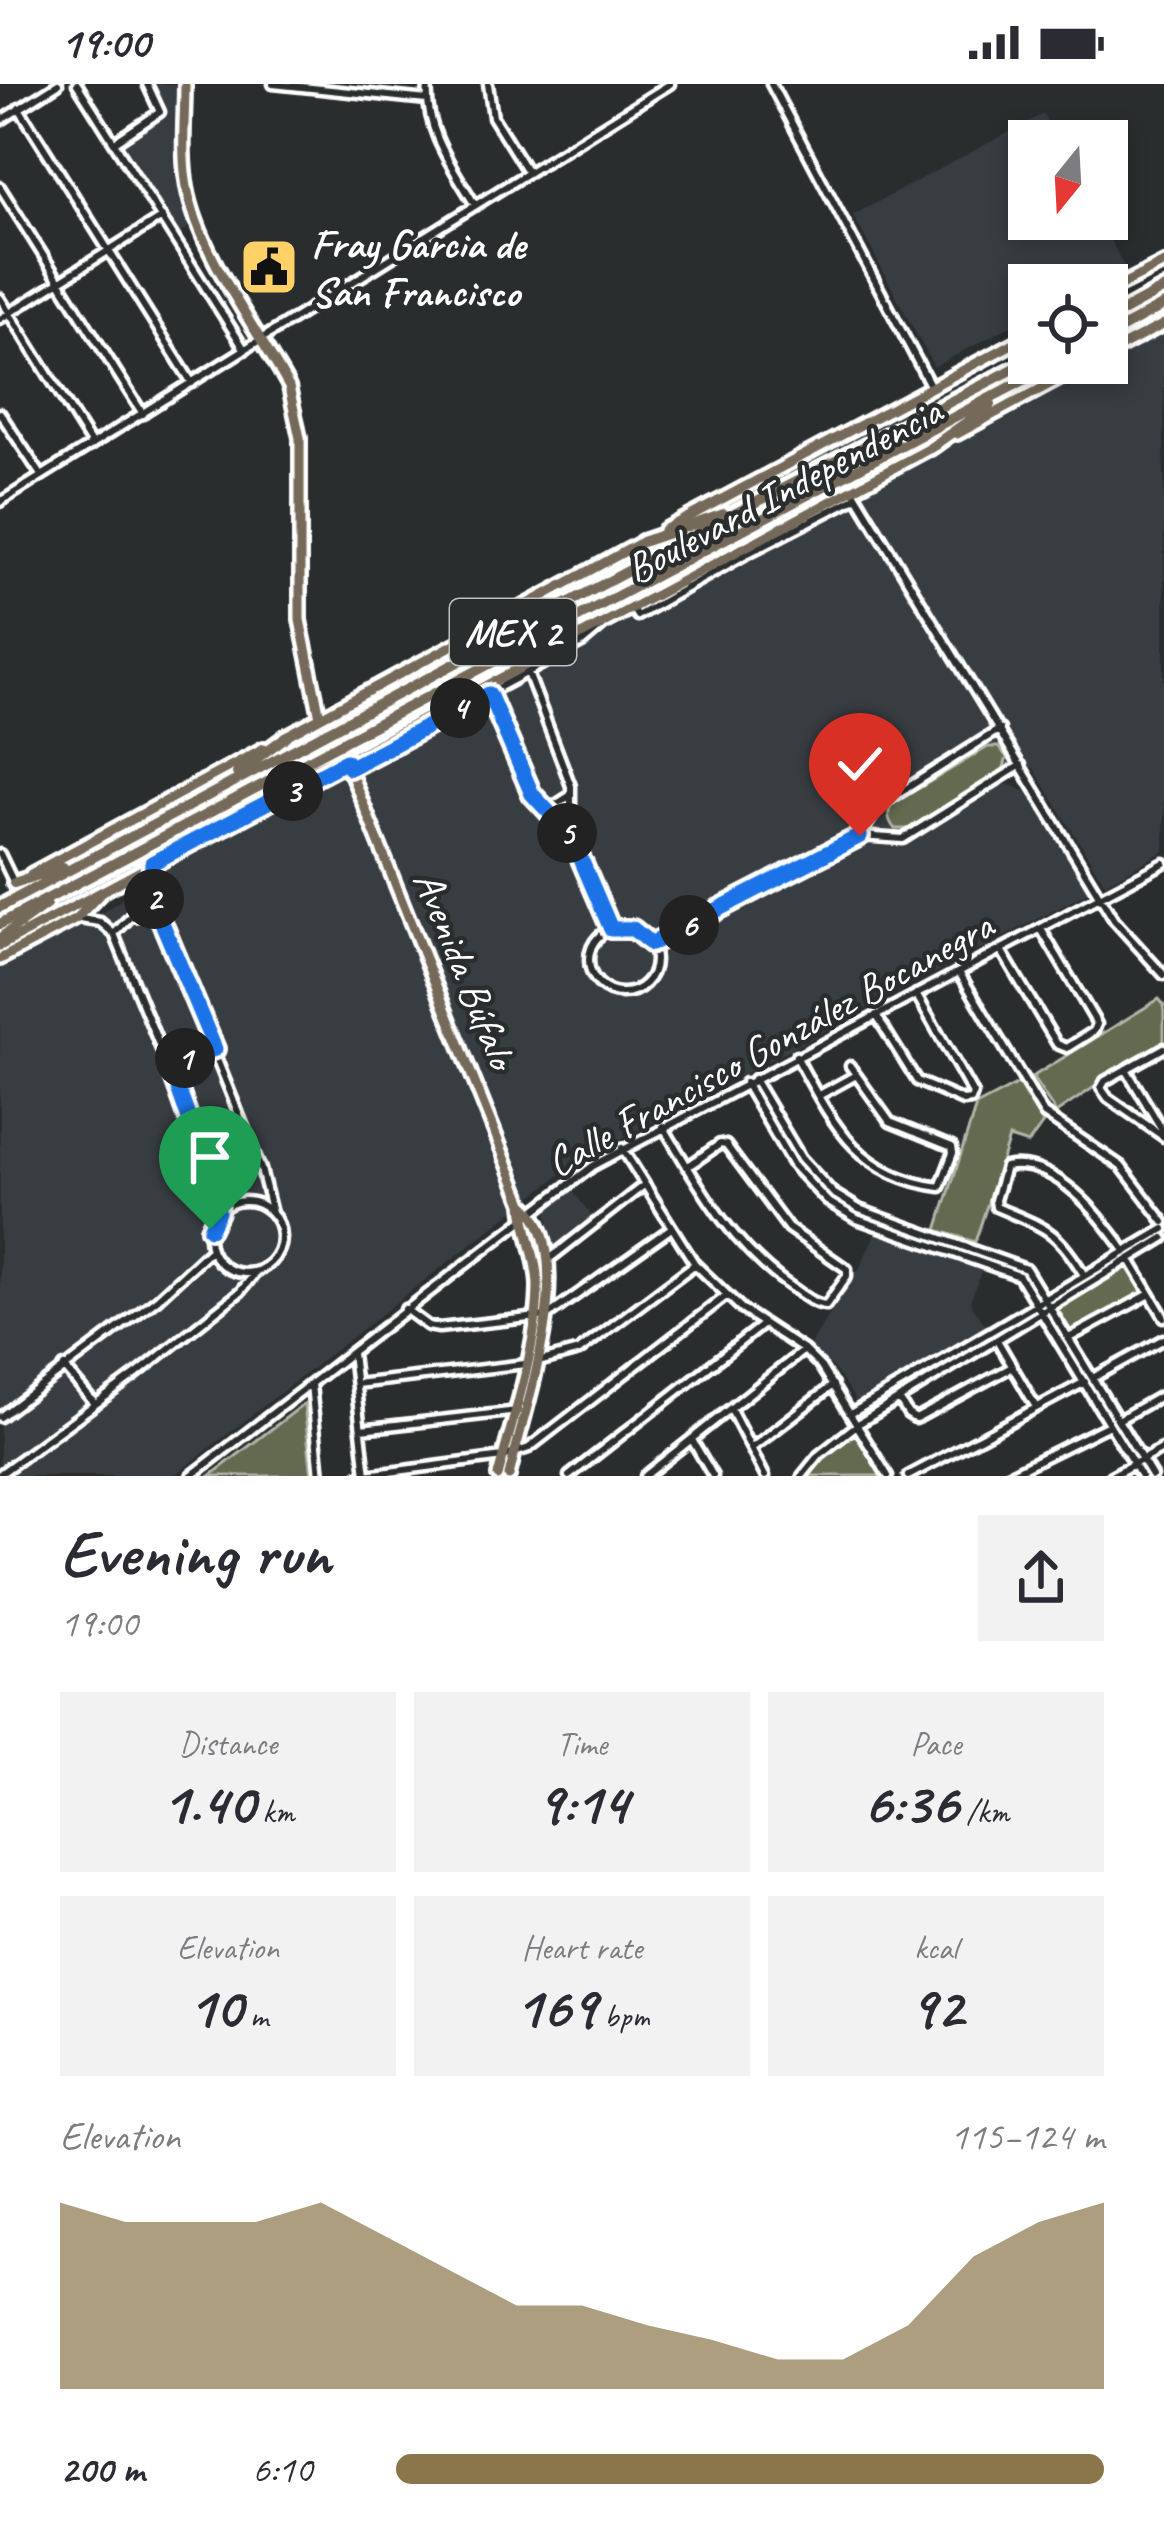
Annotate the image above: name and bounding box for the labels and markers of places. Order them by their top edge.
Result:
place label: Fray Garcia de San Francisco [311,218,528,319]
public building icon: Fray Garcia de San Francisco [238,236,300,298]
pin: 4 [430,678,490,738]
pin [809,713,911,836]
pin: 3 [263,761,323,821]
pin: 5 [537,803,597,863]
pin: 2 [124,869,184,929]
pin: 6 [659,895,719,955]
pin: 1 [155,1028,215,1088]
pin [159,1106,261,1229]

